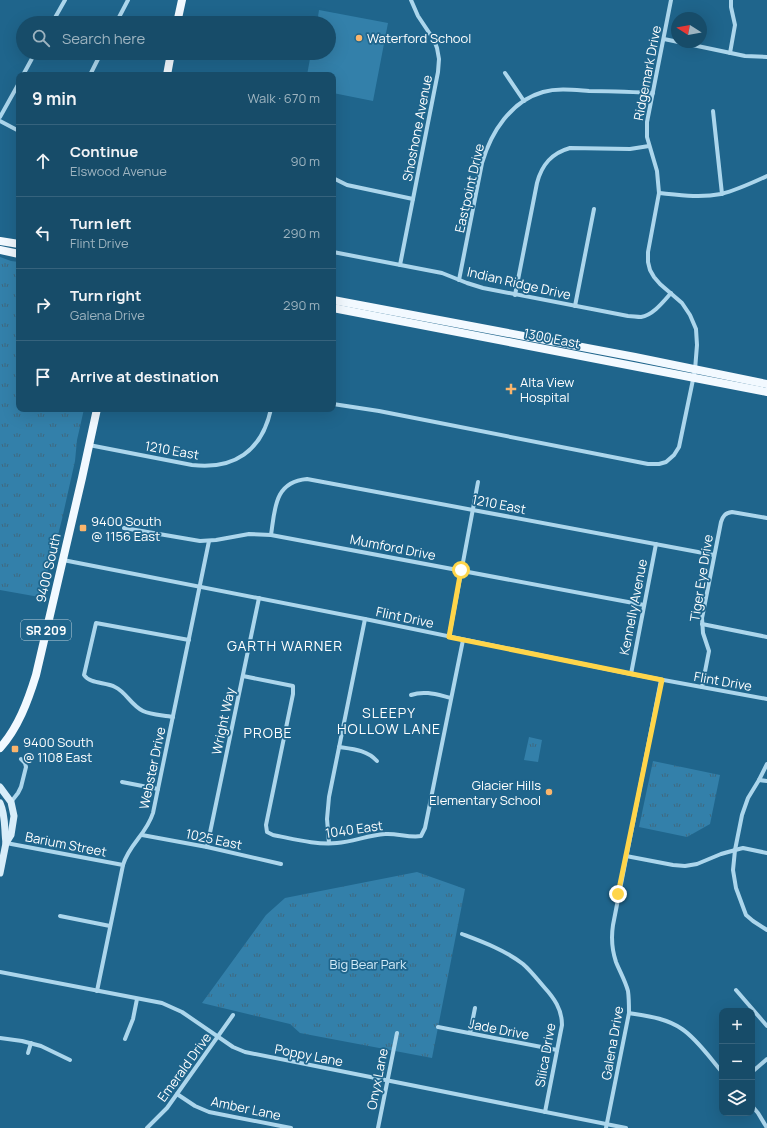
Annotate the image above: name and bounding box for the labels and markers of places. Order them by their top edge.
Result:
place label: Waterford School [367,29,471,47]
marker: Waterford School [354,33,364,43]
place label: Alta View Hospital [520,373,574,406]
marker: Alta View Hospital [505,383,517,395]
place label: 9400 South @ 1156 East [91,512,162,545]
marker: 9400 South @ 1156 East [78,523,88,533]
place label: 9400 South @ 1108 East [23,733,94,766]
marker: 9400 South @ 1108 East [10,744,20,754]
place label: Glacier Hills Elementary School [429,776,541,809]
marker: Glacier Hills Elementary School [544,787,554,797]

